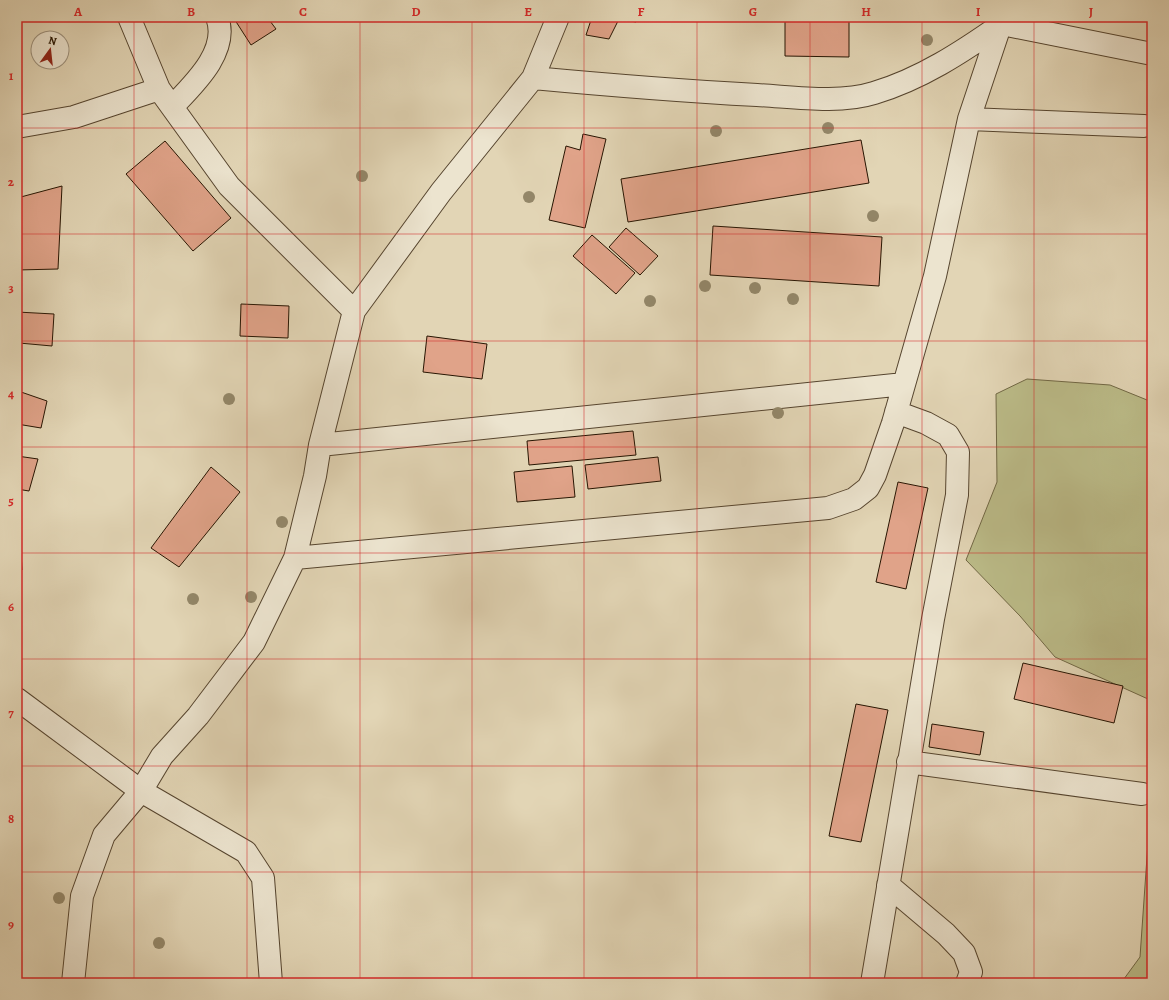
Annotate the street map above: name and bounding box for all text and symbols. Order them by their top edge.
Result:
text: A [73,3,83,20]
text: B [187,3,195,20]
text: C [299,3,307,20]
text: D [411,3,421,20]
text: E [524,3,532,20]
text: F [638,3,645,20]
text: G [749,3,757,20]
text: H [861,3,871,20]
text: I [976,3,981,20]
text: J [1089,3,1093,20]
north arrow [30,30,70,70]
text: N [47,33,58,49]
text: 1 [9,67,14,84]
text: 2 [8,173,15,190]
text: 3 [8,279,14,296]
text: 4 [8,385,14,402]
text: 5 [8,492,14,509]
text: 6 [8,598,14,615]
text: 7 [8,704,14,721]
text: 8 [8,810,14,827]
text: 9 [8,916,14,933]

